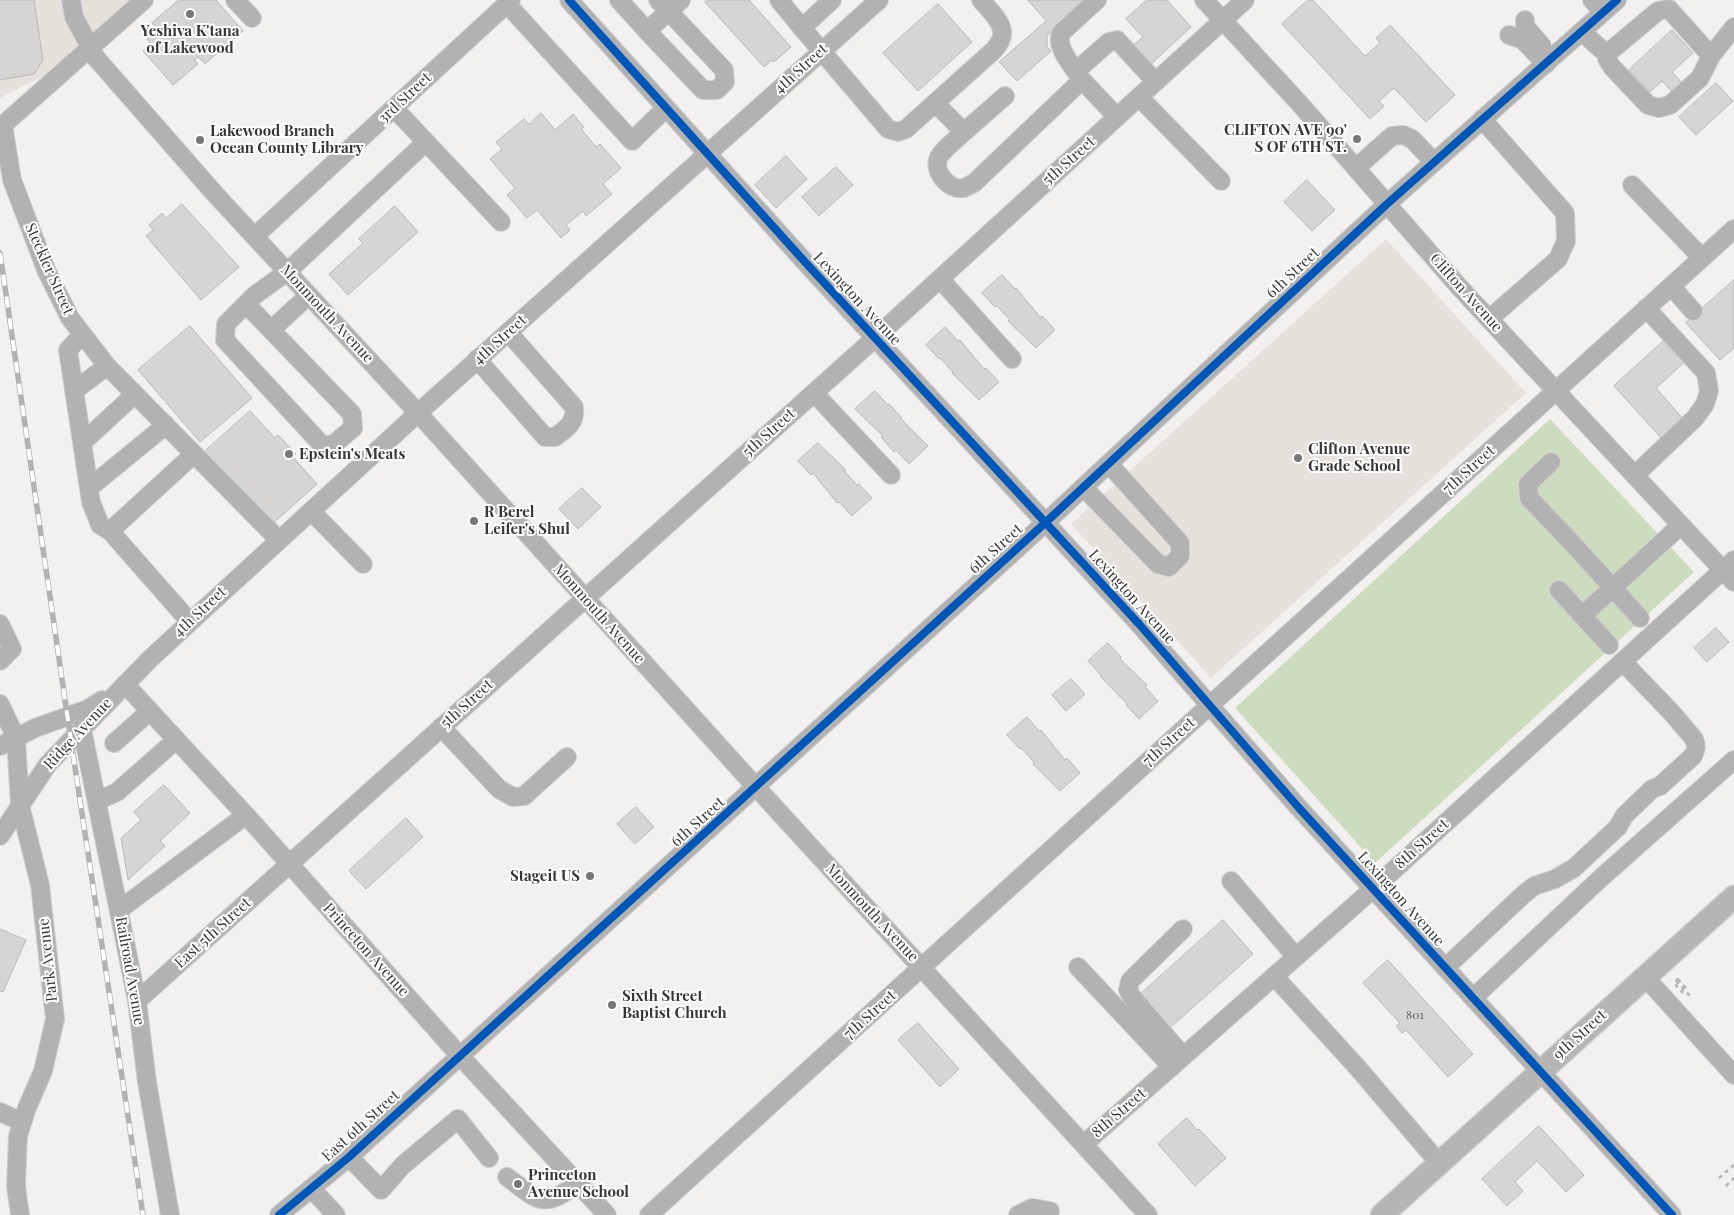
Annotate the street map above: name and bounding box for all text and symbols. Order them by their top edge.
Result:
marker: Yeshiva K'tana of Lakewood [184,8,196,20]
place label: Yeshiva K'tana of Lakewood [140,22,240,57]
street label: 4th Street [771,40,831,98]
street label: 3rd Street [375,69,435,127]
place label: CLIFTON AVE 90' S OF 6TH ST. [1224,121,1347,156]
place label: Lakewood Branch Ocean County Library [210,122,364,157]
street label: 5th Street [1039,133,1099,189]
marker: CLIFTON AVE 90' S OF 6TH ST. [1351,133,1363,145]
marker: Lakewood Branch Ocean County Library [194,134,206,146]
street label: Steckler Street [21,220,77,318]
street label: 6th Street [1263,244,1323,302]
street label: Lexington Avenue [809,249,905,349]
street label: Clifton Avenue [1426,250,1506,336]
street label: Monmouth Avenue [277,261,377,367]
street label: 4th Street [470,311,530,369]
street label: 5th Street [739,405,799,461]
place label: Clifton Avenue Grade School [1308,440,1410,475]
street label: 7th Street [1439,442,1499,498]
place label: Epstein's Meats [299,445,405,463]
marker: Epstein's Meats [283,448,295,460]
marker: Clifton Avenue Grade School [1292,452,1304,464]
place label: R Berel Leifer's Shul [484,503,570,538]
marker: R Berel Leifer's Shul [468,515,480,527]
street label: 6th Street [965,520,1027,578]
street label: Lexington Avenue [1085,546,1179,648]
street label: Monmouth Avenue [550,561,648,667]
street label: 4th Street [170,583,230,641]
street label: 5th Street [437,676,497,732]
street label: Ridge Avenue [40,694,116,774]
street label: 7th Street [1139,714,1199,770]
street label: 6th Street [667,793,729,851]
street label: 8th Street [1391,815,1453,873]
street label: Lexington Avenue [1354,848,1448,950]
street label: Monmouth Avenue [822,860,922,966]
place label: Stageit US [510,867,580,885]
marker: Stageit US [584,870,596,882]
street label: East 5th Street [171,894,255,972]
street label: Princeton Avenue [319,900,413,1000]
street label: Railroad Avenue [112,915,148,1027]
street label: Park Avenue [35,917,61,1003]
place label: Sixth Street Baptist Church [622,987,727,1022]
street label: 7th Street [840,987,900,1043]
marker: Sixth Street Baptist Church [606,999,618,1011]
street label: 9th Street [1550,1006,1610,1064]
house number: 801 [1406,1008,1424,1022]
street label: 8th Street [1088,1085,1150,1141]
street label: East 6th Street [318,1086,404,1166]
place label: Princeton Avenue School [528,1166,629,1201]
marker: Princeton Avenue School [512,1178,524,1190]

